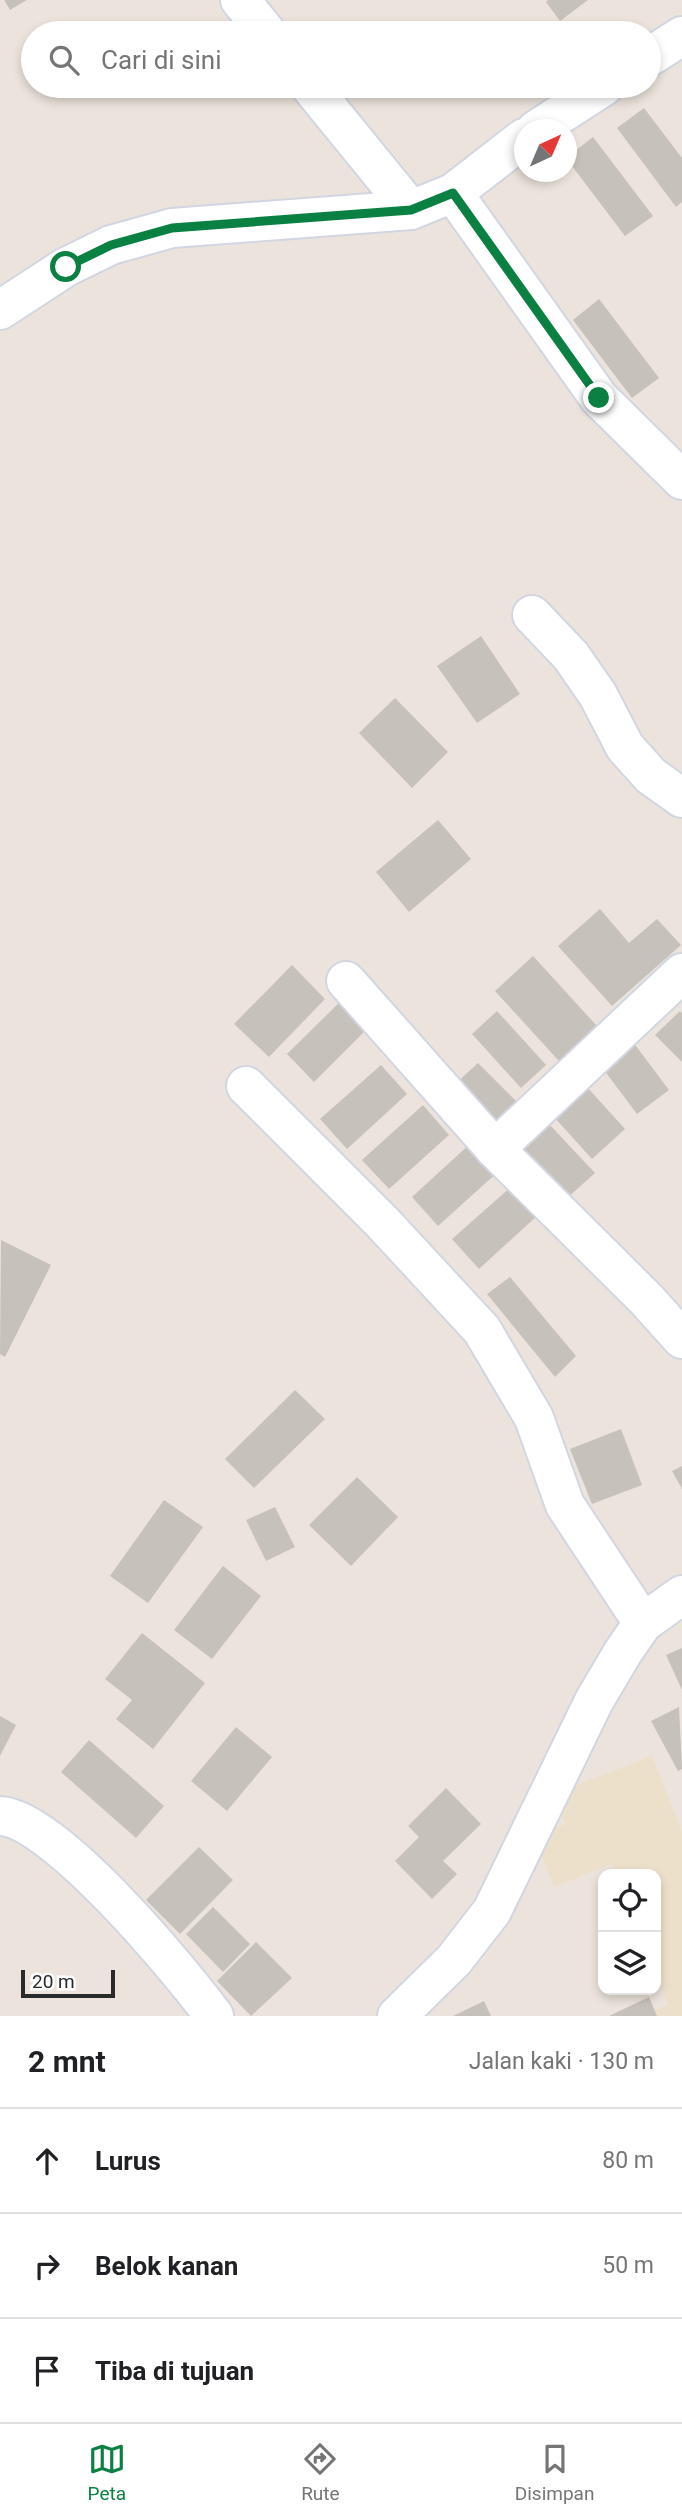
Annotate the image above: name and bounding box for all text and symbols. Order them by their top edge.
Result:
search box [21,21,661,98]
icon: search [45,41,83,79]
text: Cari di sini [101,45,222,75]
north arrow [514,119,577,182]
route start [50,251,81,282]
route end [583,382,614,413]
map controls [598,1869,661,1995]
button: locate [598,1869,661,1932]
button: layers [598,1932,661,1995]
scale bar [21,1967,116,1999]
text: 20 m [32,1970,75,1993]
text: 2 mnt [28,2044,106,2079]
text: Jalan kaki · 130 m [469,2048,654,2075]
icon: ahead [28,2142,66,2180]
text: Lurus [95,2146,161,2176]
text: 80 m [602,2147,654,2174]
icon: right [28,2247,66,2285]
text: Belok kanan [95,2251,238,2281]
text: 50 m [602,2252,654,2279]
icon: arrive [28,2352,66,2390]
text: Tiba di tujuan [95,2356,254,2386]
tab: Peta [88,2440,126,2505]
tab: Rute [301,2440,340,2505]
tab: Disimpan [515,2440,594,2505]

